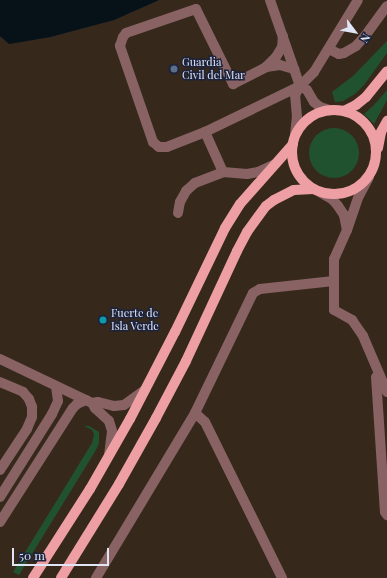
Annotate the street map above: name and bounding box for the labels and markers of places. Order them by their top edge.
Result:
place label: Guardia Civil del Mar [182,56,245,82]
marker: Guardia Civil del Mar [169,64,179,74]
place label: Fuerte de Isla Verde [111,307,159,333]
marker: Fuerte de Isla Verde [98,315,108,325]

